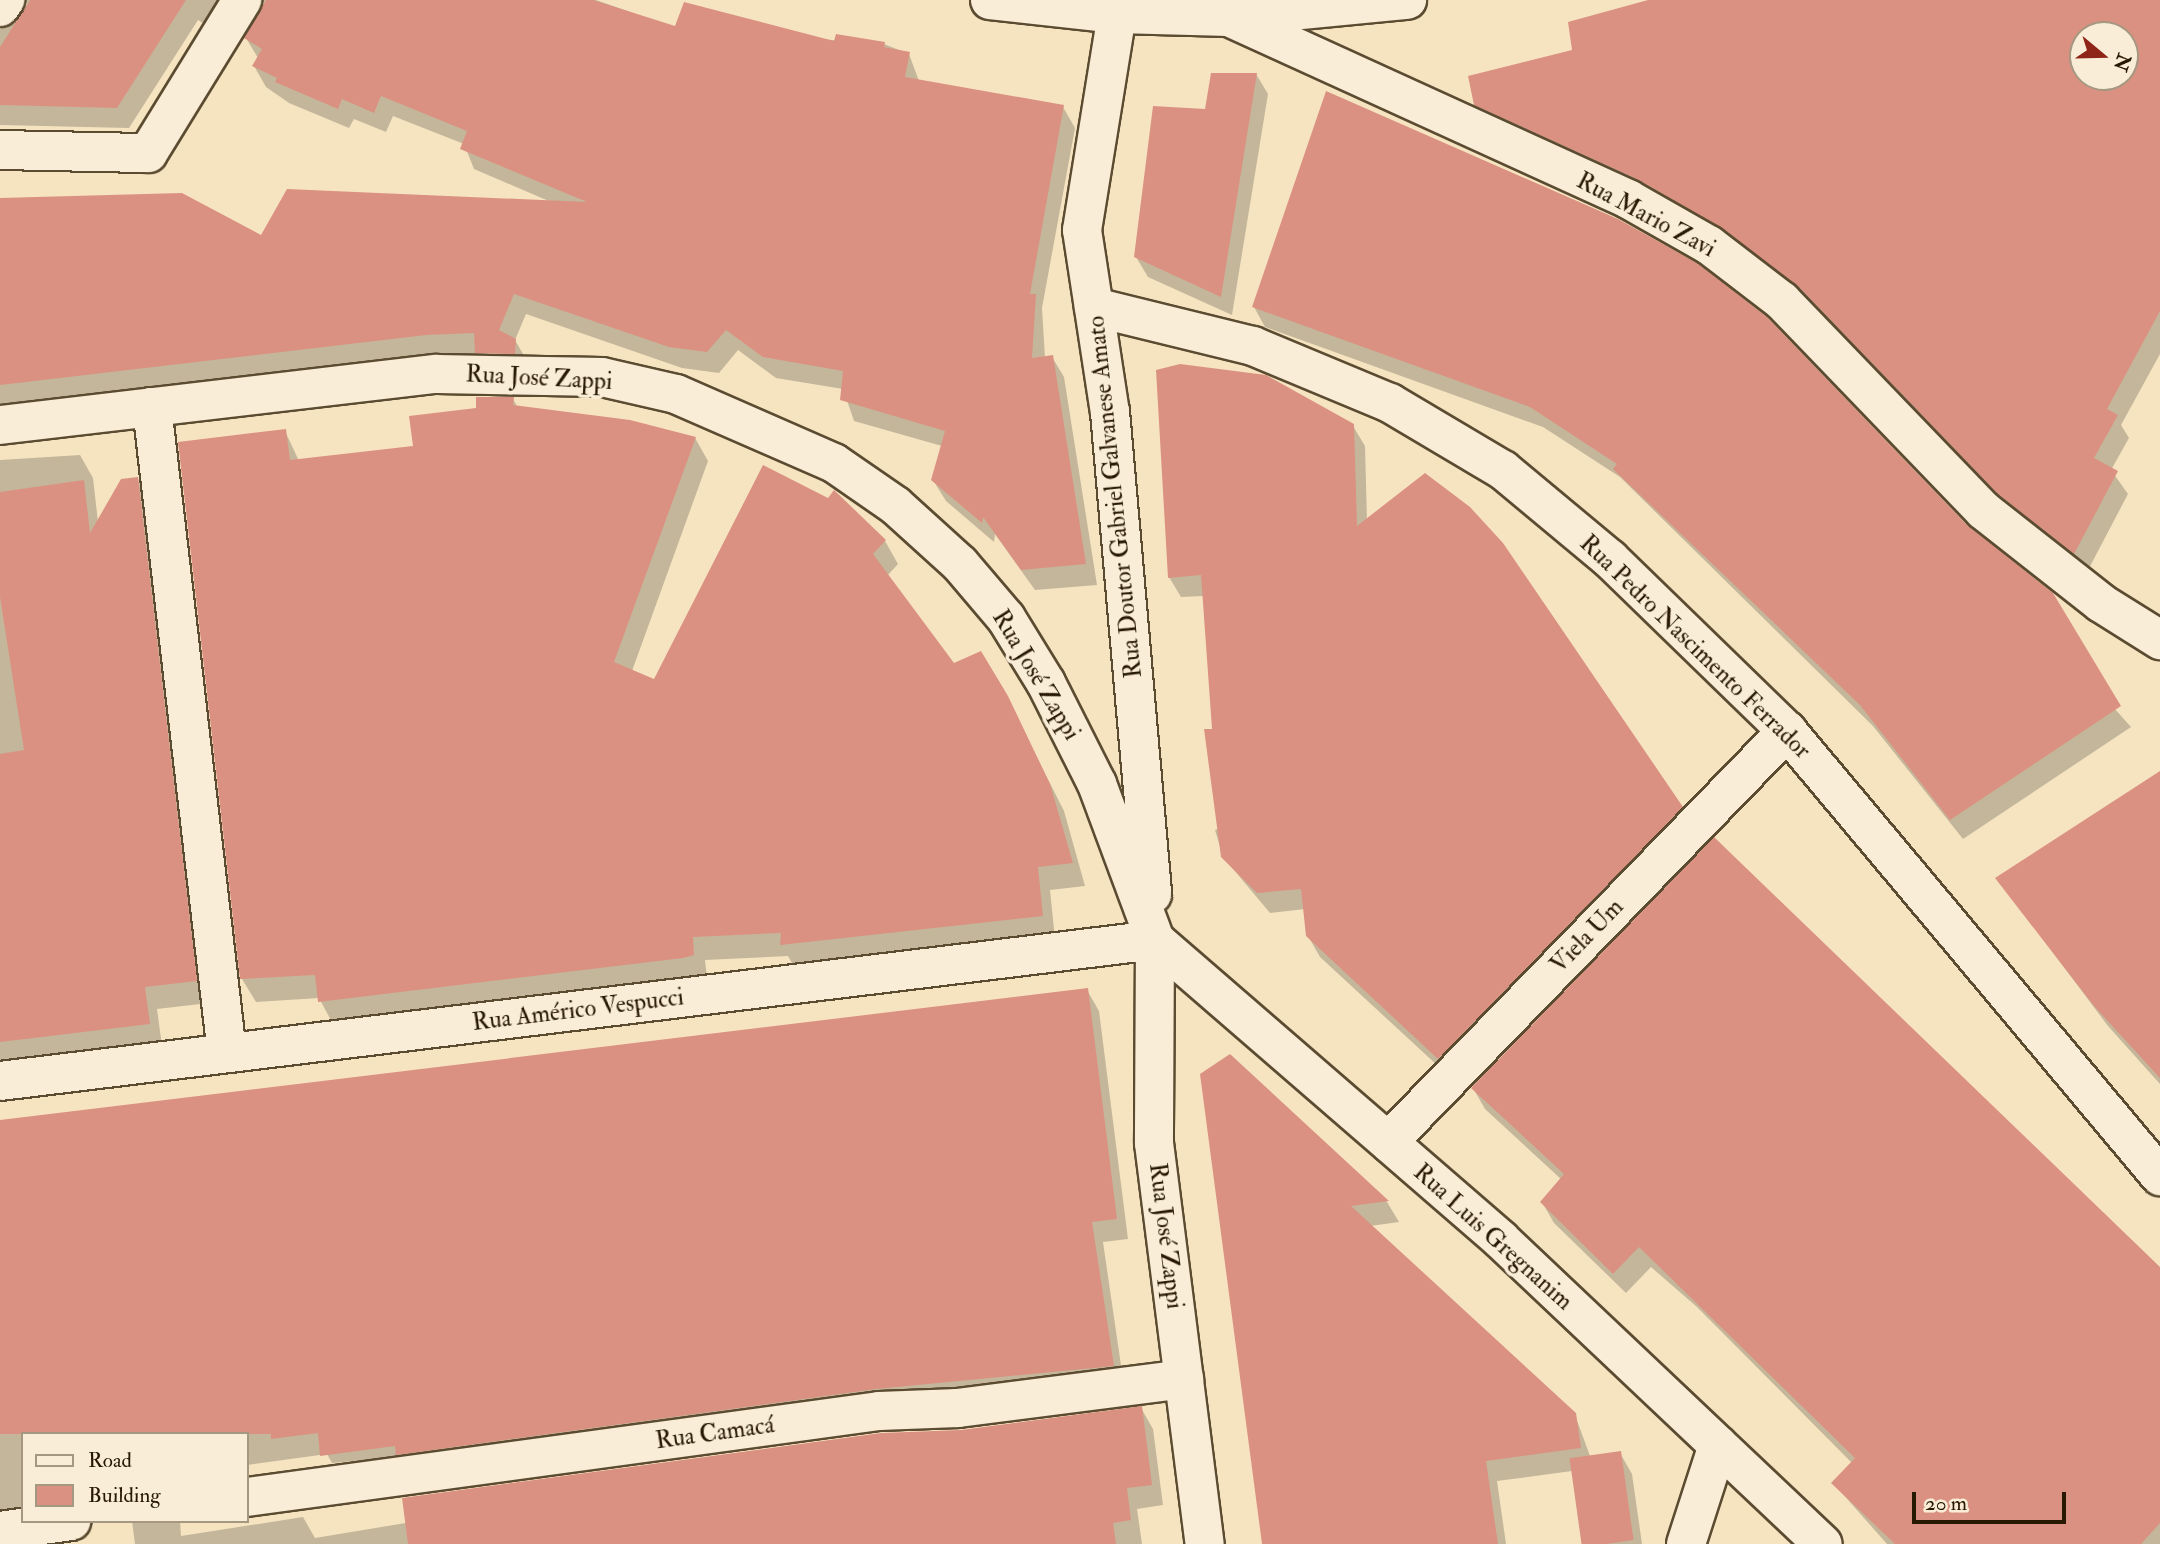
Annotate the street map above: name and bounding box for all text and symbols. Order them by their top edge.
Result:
north arrow [2069,21,2139,91]
text: N [2108,50,2136,74]
street label: Rua Mario Zavi [1572,166,1720,264]
street label: Rua Doutor Gabriel Galvanese Amato [1082,314,1148,680]
street label: Rua José Zappi [465,360,613,396]
street label: Rua Pedro Nascimento Ferrador [1574,529,1816,765]
street label: Rua José Zappi [986,605,1086,745]
street label: Viela Um [1545,893,1629,979]
street label: Rua Américo Vespucci [471,983,685,1037]
street label: Rua Luis Gregnanim [1407,1158,1579,1316]
street label: Rua José Zappi [1143,1161,1189,1311]
street label: Rua Camacá [654,1410,776,1456]
legend [21,1432,248,1523]
text: Road [88,1447,132,1474]
scale bar [1915,1478,2069,1522]
text: Building [88,1482,161,1509]
text: 20 m [1925,1490,1967,1517]

